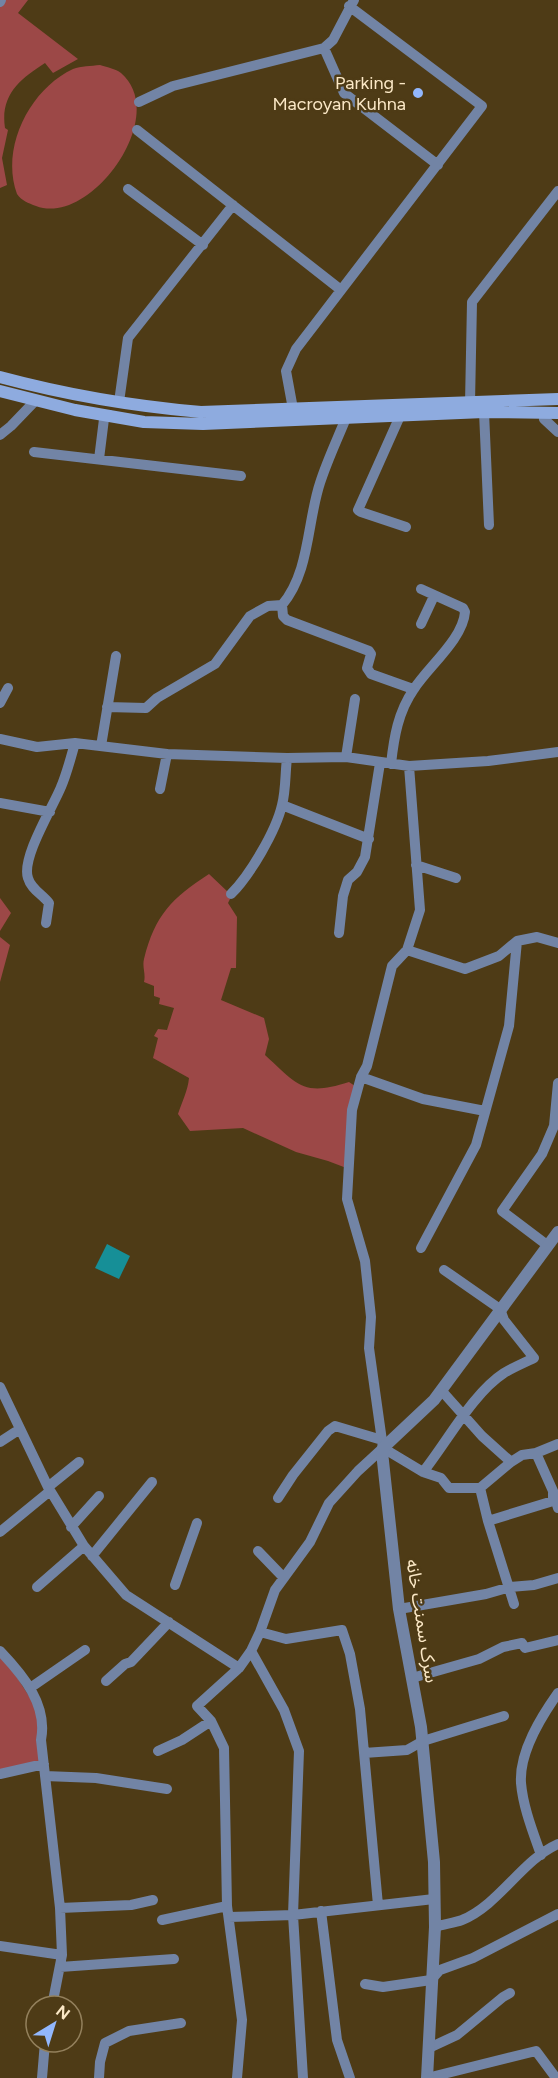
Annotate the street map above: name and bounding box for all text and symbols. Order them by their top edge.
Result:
place label: Parking - Macroyan Kuhna [272,72,406,115]
marker: Parking - Macroyan Kuhna [411,86,425,100]
street label: سرک سمنت خانه [401,1558,443,1684]
north arrow [24,1994,84,2054]
text: N [52,2001,74,2024]

